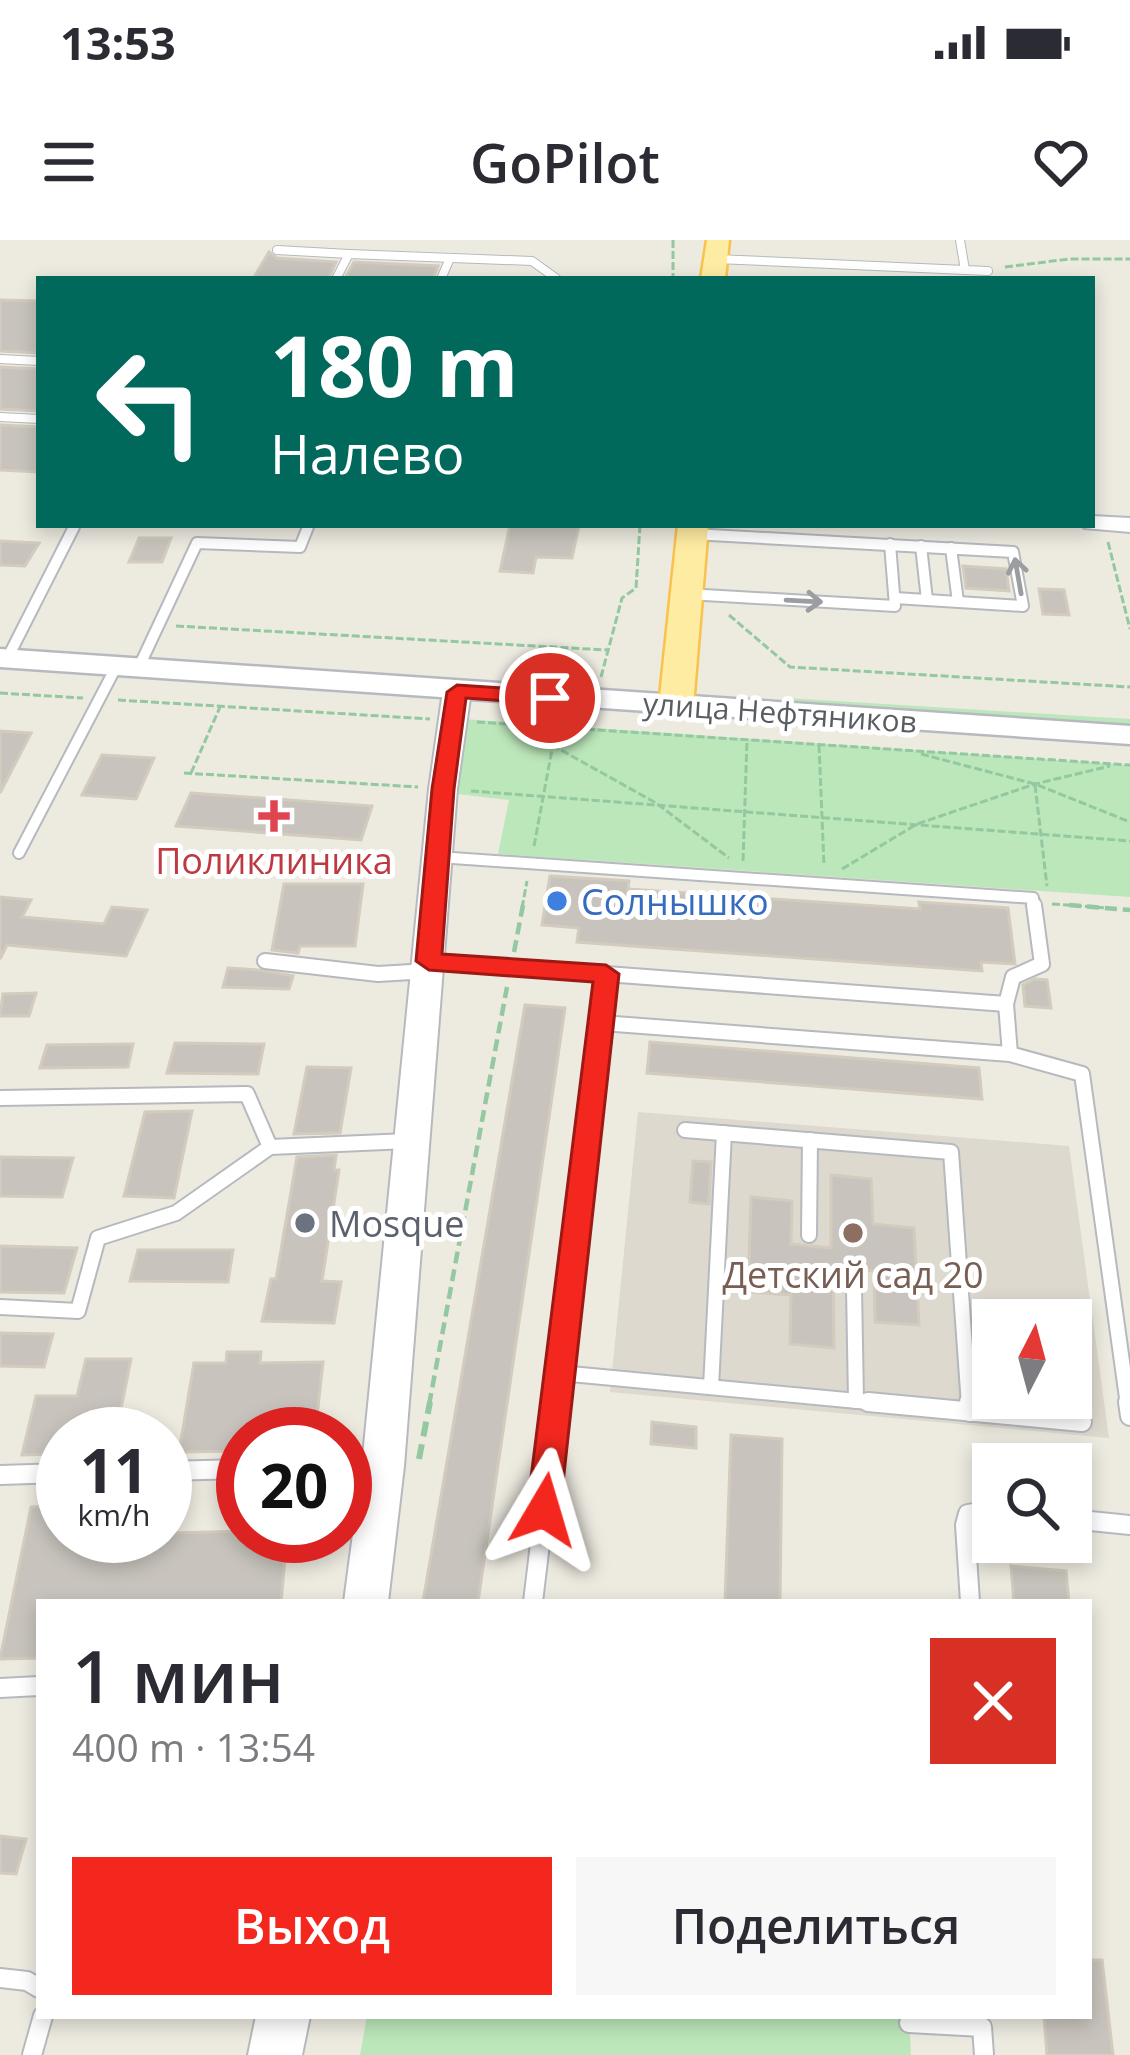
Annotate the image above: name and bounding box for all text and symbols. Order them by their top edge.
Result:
text: 13:53 [60,12,176,73]
text: GoPilot [470,125,660,199]
icon: menu [36,129,102,195]
icon: heart [1028,129,1094,195]
text: 180 m [270,307,518,422]
icon: left [72,324,228,480]
text: Налево [270,416,465,490]
one-way arrow [1006,557,1028,596]
one-way arrow [784,589,823,612]
pin [499,647,601,749]
icon: arrive [517,665,583,731]
street label: улица Нефтяников [642,682,918,742]
marker: Поликлиника [258,800,290,832]
place label: Поликлиника [155,836,393,885]
place label: Солнышко [581,877,769,926]
marker: Солнышко [544,888,570,914]
place label: Mosque [329,1199,465,1248]
marker: Mosque [292,1210,318,1236]
marker: Детский сад 20 [840,1220,866,1246]
place label: Детский сад 20 [722,1250,984,1299]
north arrow [972,1299,1092,1419]
map controls [972,1299,1092,1563]
speed limit sign: 20 [216,1407,372,1563]
text: 11 [80,1429,148,1511]
button: search [972,1443,1092,1563]
position arrow [481,1447,607,1573]
text: km/h [78,1494,150,1535]
text: 1 мин [72,1626,284,1724]
button: close [930,1638,1056,1764]
text: 400 m · 13:54 [72,1720,315,1773]
button: Выход [72,1857,552,1995]
button: Поделиться [576,1857,1056,1995]

